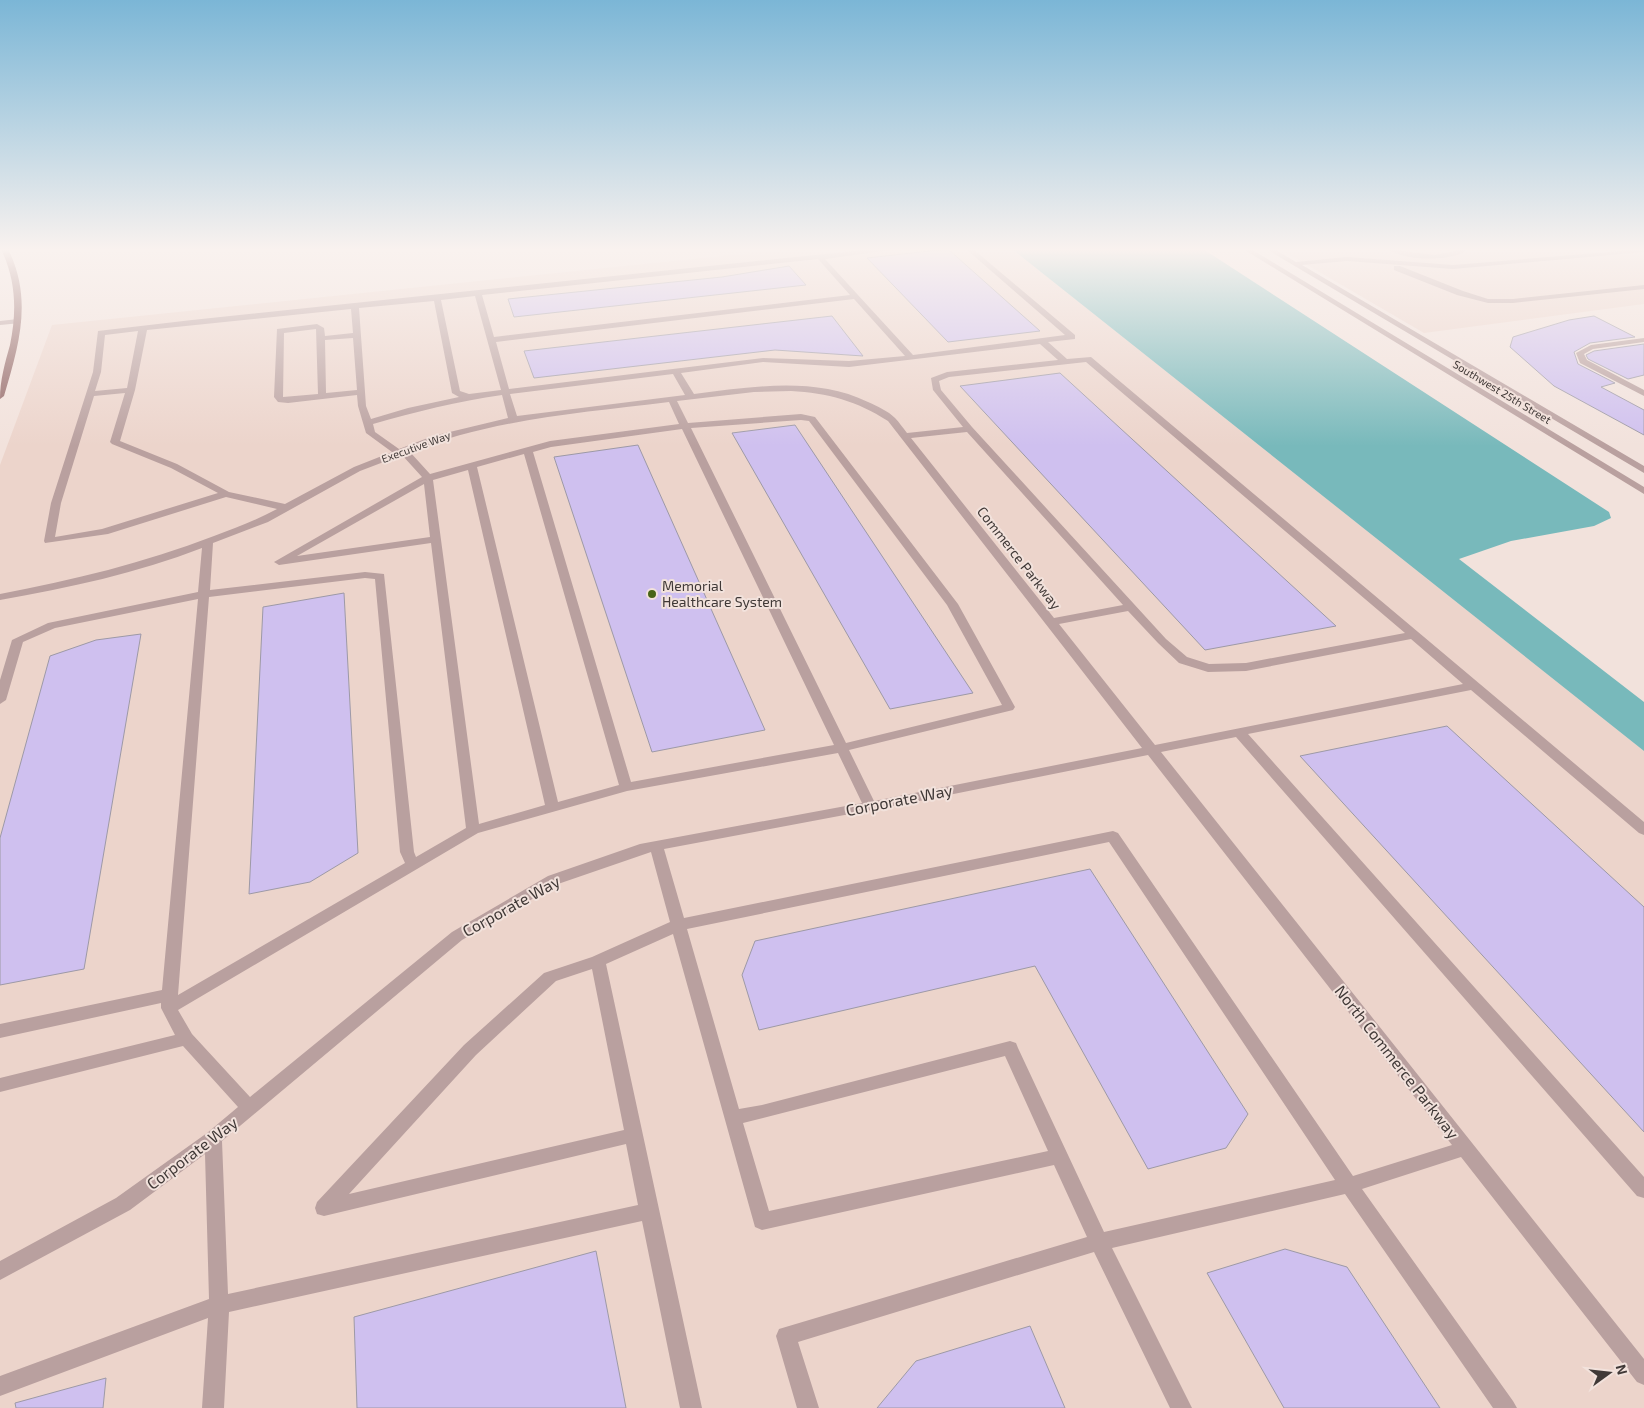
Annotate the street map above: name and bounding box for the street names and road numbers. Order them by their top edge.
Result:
street label: Southwest 25th Street [1451,357,1554,426]
street label: Executive Way [380,428,452,465]
street label: Commerce Parkway [974,503,1065,613]
street label: Corporate Way [844,780,954,819]
street label: Corporate Way [459,871,563,940]
street label: North Commerce Parkway [1331,981,1464,1143]
street label: Corporate Way [143,1112,241,1193]

